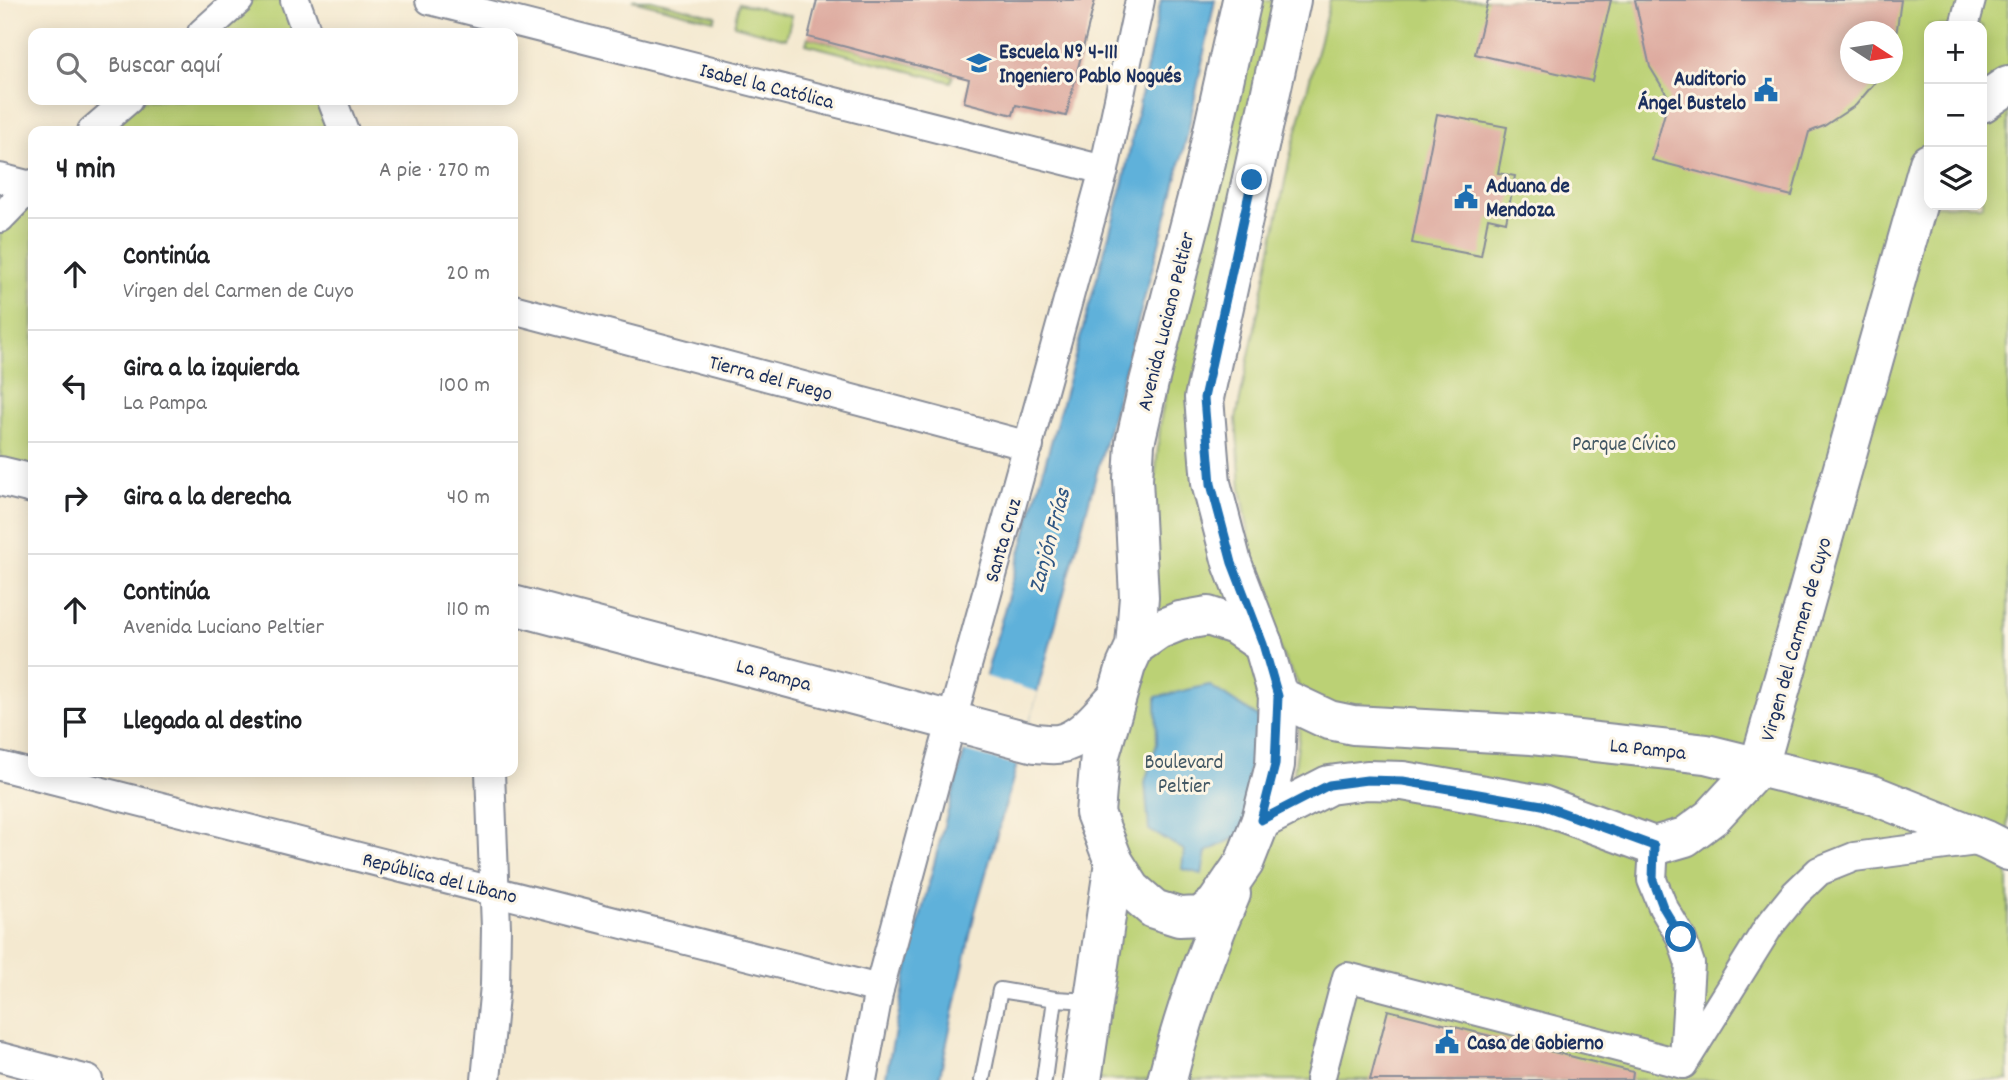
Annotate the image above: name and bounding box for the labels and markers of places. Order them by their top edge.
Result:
place label: Escuela Nº 4-111 Ingeniero Pablo Nogués [999,39,1182,93]
school or university icon: Escuela Nº 4-111 Ingeniero Pablo Nogués [965,49,993,77]
place label: Auditorio Ángel Bustelo [1638,66,1746,120]
public building icon: Auditorio Ángel Bustelo [1752,76,1780,104]
place label: Aduana de Mendoza [1486,173,1570,227]
public building icon: Aduana de Mendoza [1452,183,1480,211]
public building icon: Casa de Gobierno [1433,1028,1461,1056]
place label: Casa de Gobierno [1467,1030,1604,1060]

